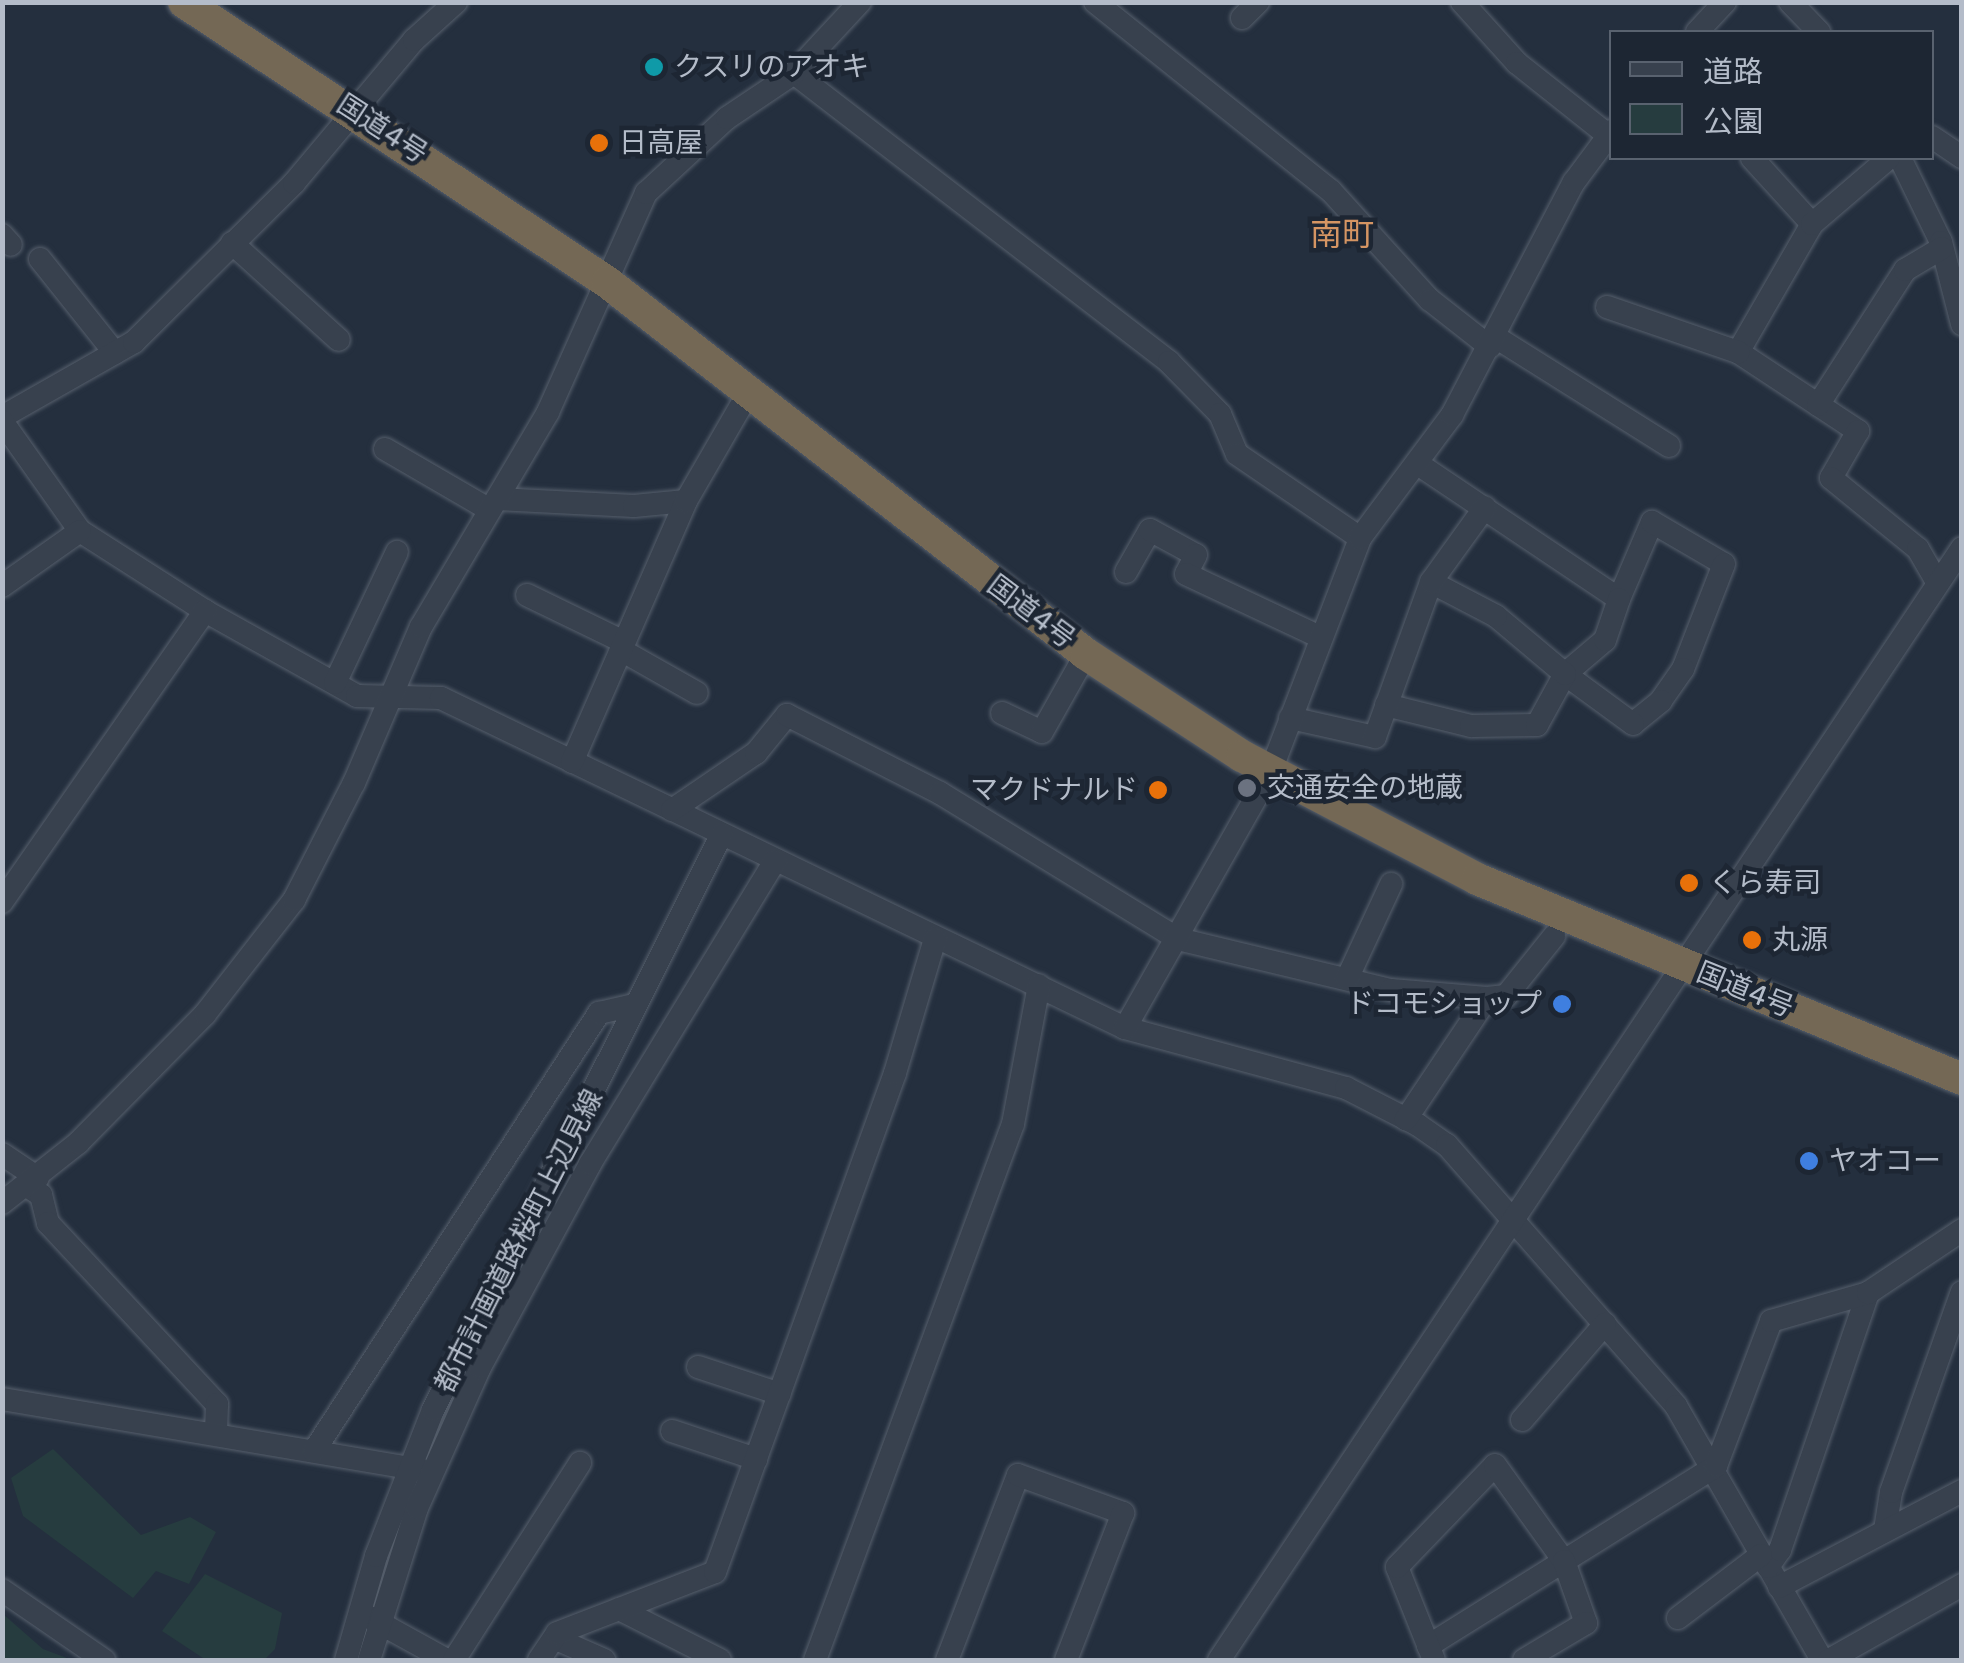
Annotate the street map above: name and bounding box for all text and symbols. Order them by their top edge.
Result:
legend [1609,30,1934,160]
place label: クスリのアオキ [674,50,870,84]
text: 道路 [1703,54,1763,90]
marker: クスリのアオキ [643,56,665,78]
street label: 国道4号 [330,87,434,171]
text: 公園 [1703,104,1763,140]
place label: 日高屋 [619,126,703,160]
marker: 日高屋 [588,132,610,154]
district label: 南町 [1310,215,1374,253]
street label: 国道4号 [980,568,1082,656]
place label: 交通安全の地蔵 [1267,771,1463,805]
place label: マクドナルド [970,773,1138,807]
marker: 交通安全の地蔵 [1236,777,1258,799]
marker: マクドナルド [1147,779,1169,801]
place label: くら寿司 [1709,866,1821,900]
marker: くら寿司 [1678,872,1700,894]
place label: 丸源 [1772,923,1828,957]
marker: 丸源 [1741,929,1763,951]
street label: 国道4号 [1692,955,1798,1025]
place label: ドコモショップ [1346,987,1542,1021]
marker: ドコモショップ [1551,993,1573,1015]
street label: 都市計画道路桜町上辺見線 [428,1084,610,1398]
place label: ヤオコー [1829,1144,1941,1178]
marker: ヤオコー [1798,1150,1820,1172]

